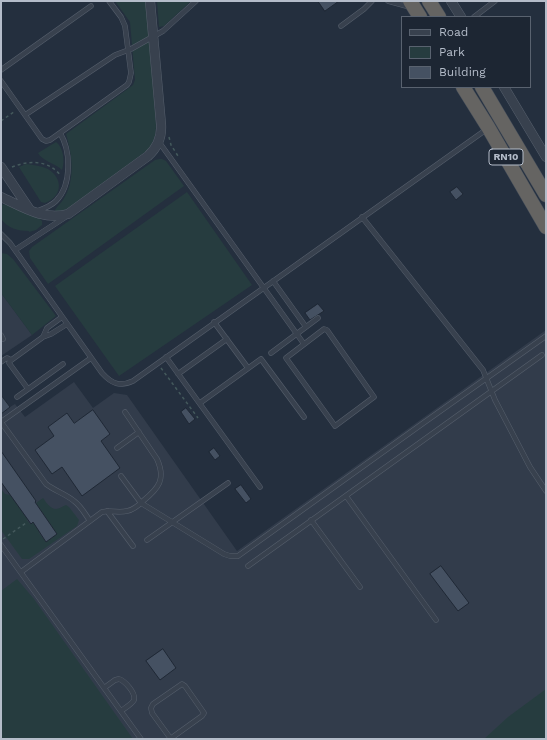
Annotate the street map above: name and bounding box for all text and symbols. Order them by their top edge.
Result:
legend [401,16,531,88]
text: Road [439,25,468,39]
text: Park [439,45,465,59]
text: Building [439,65,486,79]
road number: RN10 [489,149,523,165]

